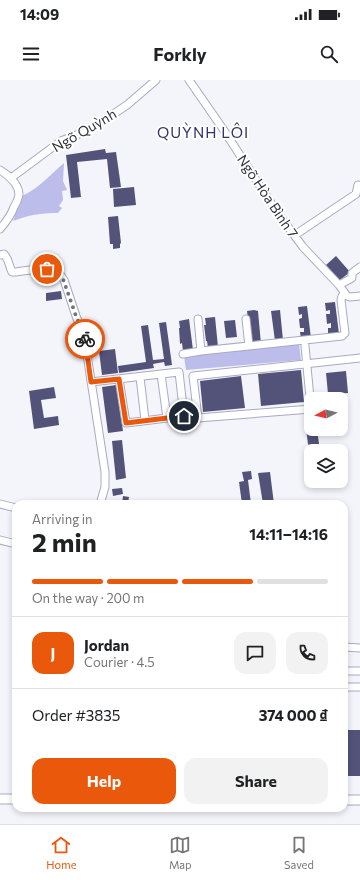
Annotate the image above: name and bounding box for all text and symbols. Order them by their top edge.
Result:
text: 14:09 [20,5,59,23]
icon: menu [20,43,42,65]
text: Forkly [153,43,207,65]
icon: search [318,43,340,65]
street label: Ngõ Quỳnh [49,105,119,155]
district label: QUỲNH LÔI [157,122,249,141]
street label: Ngõ Hòa Bình 7 [234,151,302,241]
pin [30,252,64,286]
icon: bag [36,258,58,280]
courier [65,319,105,359]
icon: bike [74,328,96,350]
north arrow [304,392,348,436]
map controls [304,392,348,488]
pin [167,399,201,433]
icon: home [173,405,195,427]
button: layers [304,444,348,488]
text: Arriving in [32,511,92,527]
text: 14:11–14:16 [249,525,328,543]
text: 2 min [32,526,97,557]
text: On the way · 200 m [32,590,144,606]
button: chat [234,632,276,674]
button: phone [286,632,328,674]
text: Jordan [84,636,129,654]
text: J [51,644,55,662]
text: Courier · 4.5 [84,654,155,670]
text: Order #3835 [32,706,120,724]
text: 374 000 ₫ [259,706,328,724]
button: Help [32,758,176,804]
button: Share [184,758,328,804]
tab: Home [46,834,76,871]
tab: Map [169,834,192,871]
tab: Saved [284,834,314,871]

